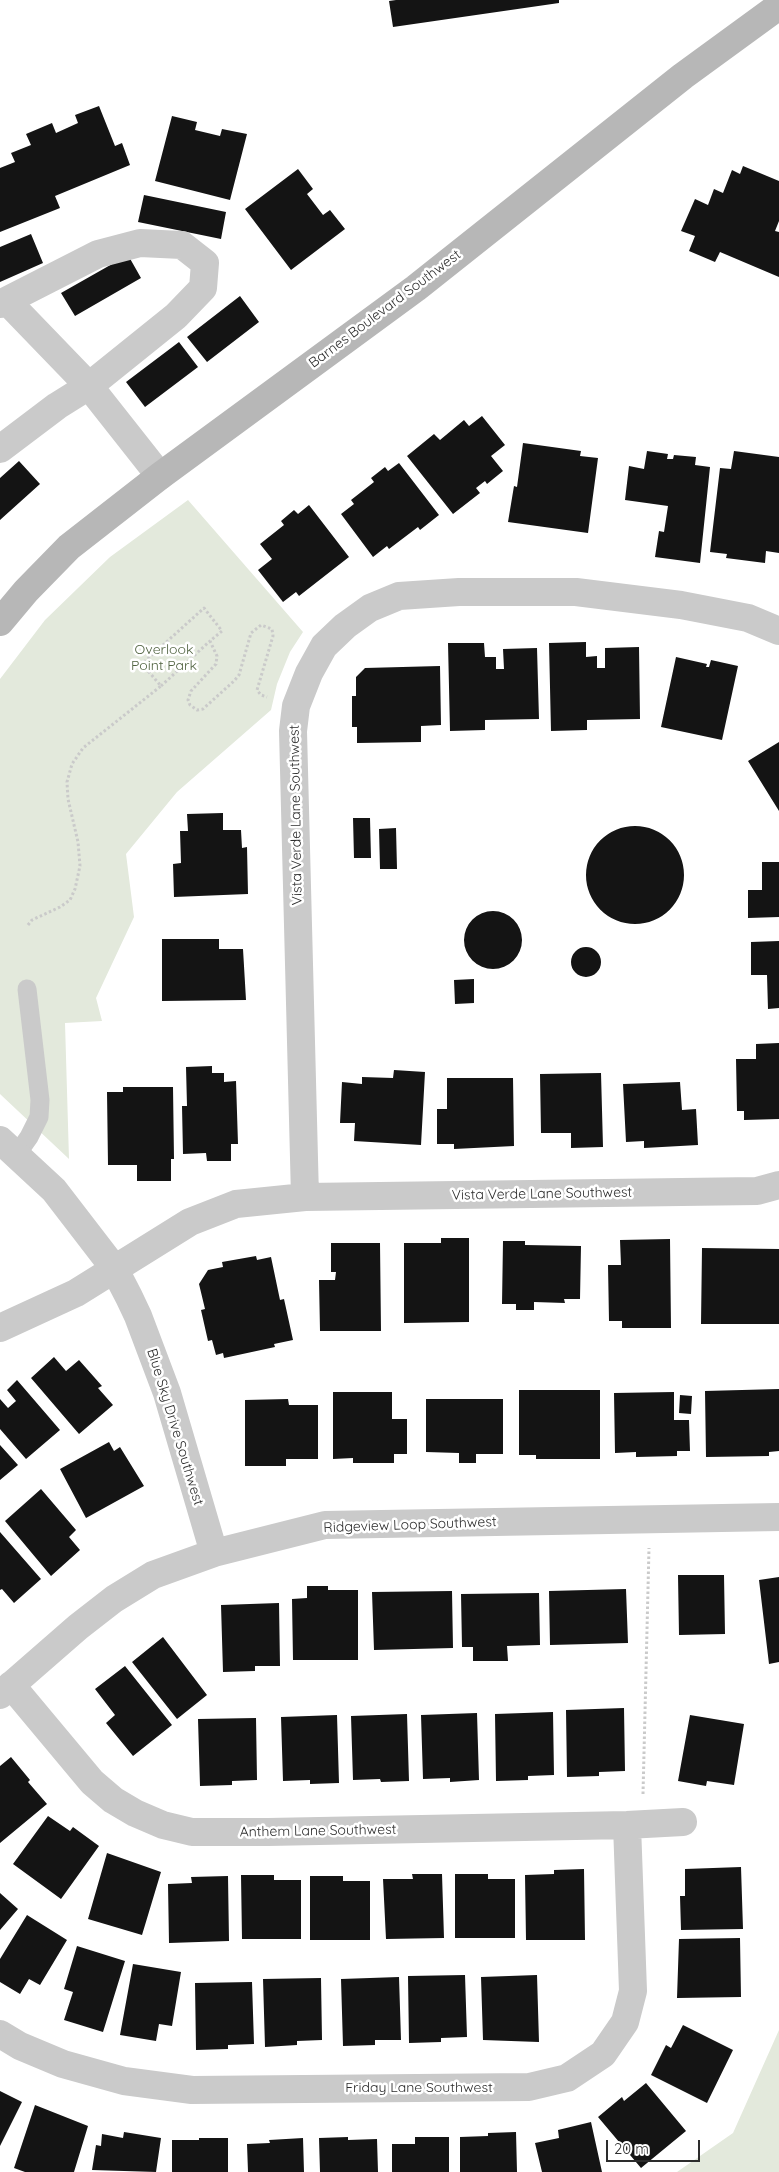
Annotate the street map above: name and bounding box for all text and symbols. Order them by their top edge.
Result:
street label: Barnes Boulevard Southwest [306,246,464,372]
park label: Overlook Point Park [131,642,197,674]
street label: Vista Verde Lane Southwest [286,725,306,905]
street label: Vista Verde Lane Southwest [452,1184,632,1204]
street label: Blue Sky Drive Southwest [143,1346,207,1508]
street label: Ridgeview Loop Southwest [323,1514,497,1536]
street label: Anthem Lane Southwest [239,1821,397,1841]
street label: Friday Lane Southwest [345,2080,493,2096]
scale bar [609,2130,703,2162]
text: 20 m [614,2139,649,2158]

